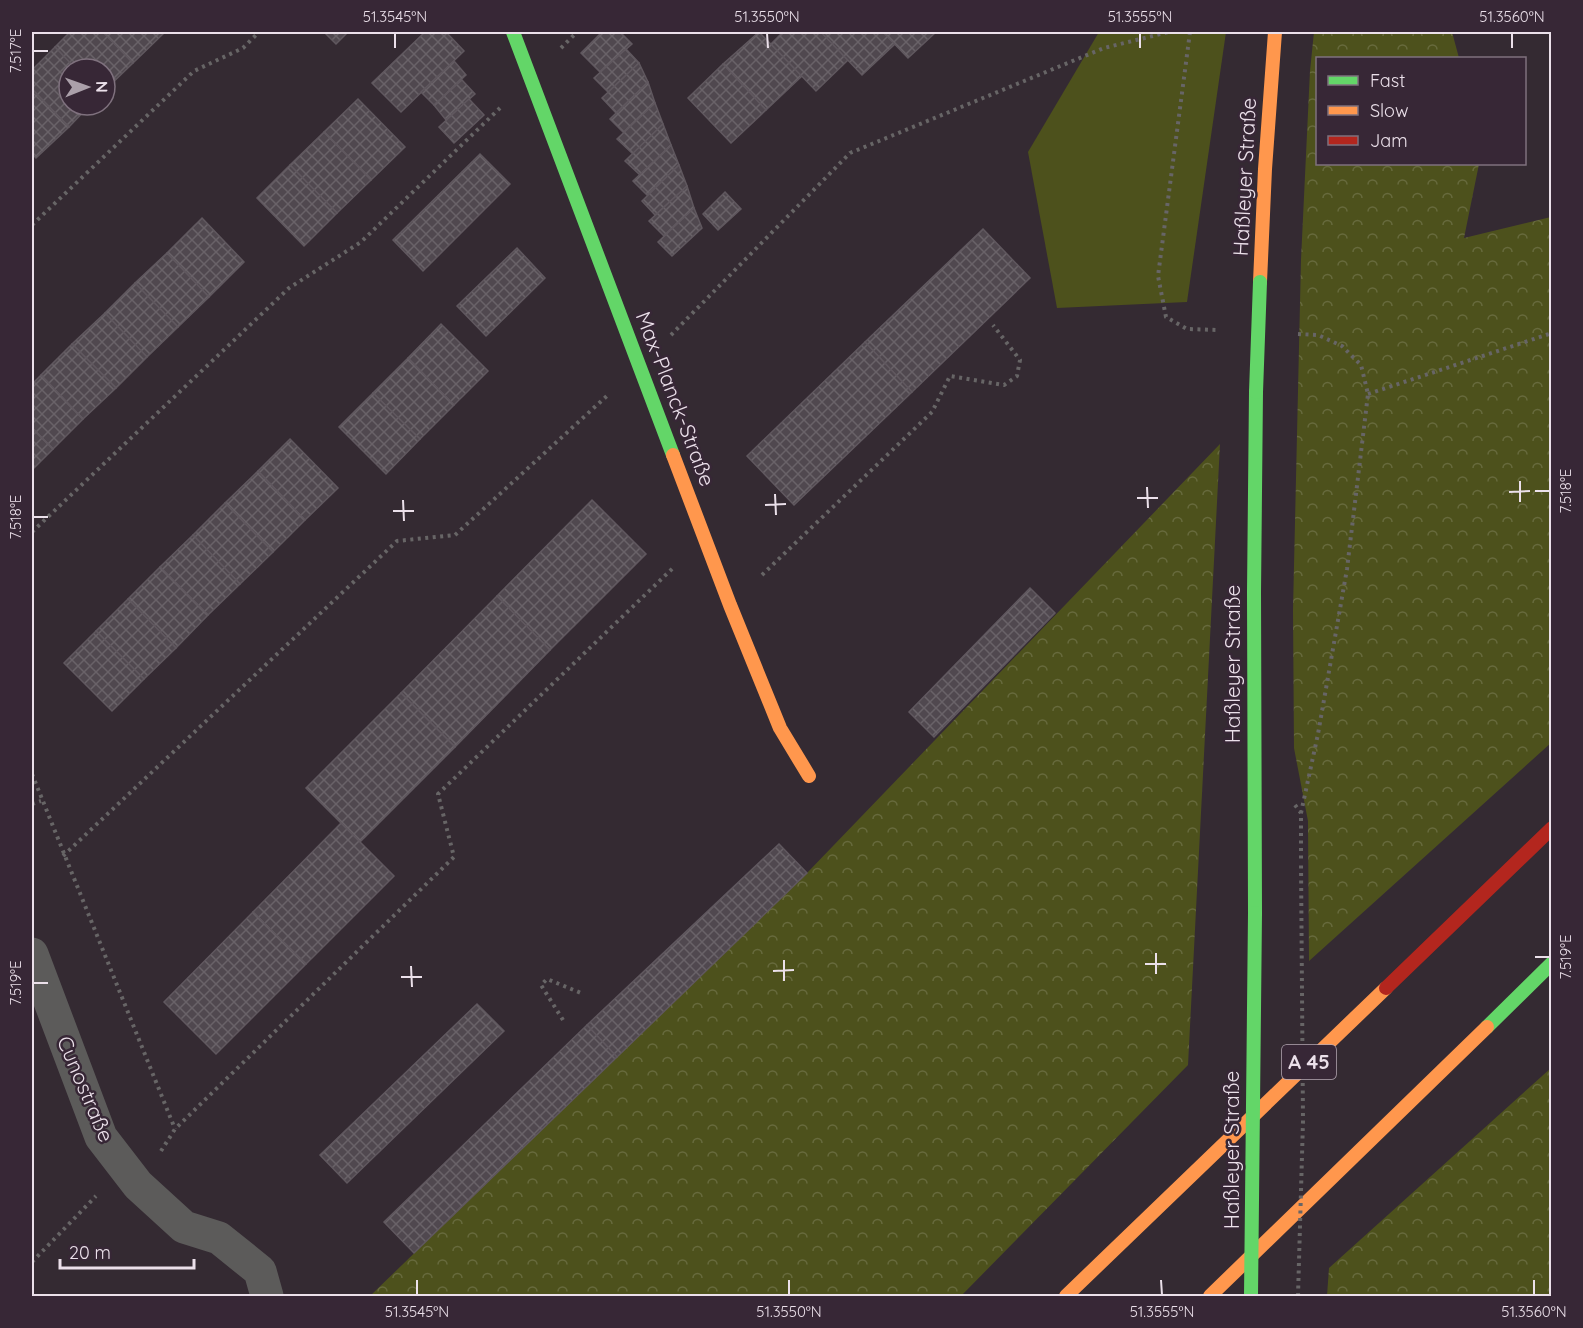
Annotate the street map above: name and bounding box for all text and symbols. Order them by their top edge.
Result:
text: 51.3545°N [363,7,427,26]
text: 51.3550°N [734,7,800,26]
text: 51.3555°N [1108,7,1172,26]
text: 51.3560°N [1479,7,1545,26]
text: 7.517°E [6,29,25,73]
north arrow [57,57,117,117]
legend [1316,57,1526,165]
text: Fast [1370,69,1405,92]
text: N [92,81,112,93]
street label: Haßleyer Straße [1227,97,1261,257]
text: Slow [1370,99,1408,122]
text: Jam [1370,129,1408,152]
street label: Max-Planck-Straße [631,308,721,490]
text: 7.518°E [1556,469,1575,513]
text: 7.518°E [6,495,25,539]
street label: Haßleyer Straße [1219,585,1245,743]
text: 7.519°E [1556,934,1575,980]
text: 7.519°E [6,960,25,1006]
street label: Cunostraße [52,1032,120,1146]
road number: A 45 [1282,1045,1336,1079]
street label: Haßleyer Straße [1218,1071,1244,1229]
scale bar [60,1232,194,1270]
text: 20 m [69,1241,111,1264]
text: 51.3545°N [385,1302,449,1321]
text: 51.3550°N [756,1302,822,1321]
text: 51.3555°N [1130,1302,1194,1321]
text: 51.3560°N [1501,1302,1567,1321]

